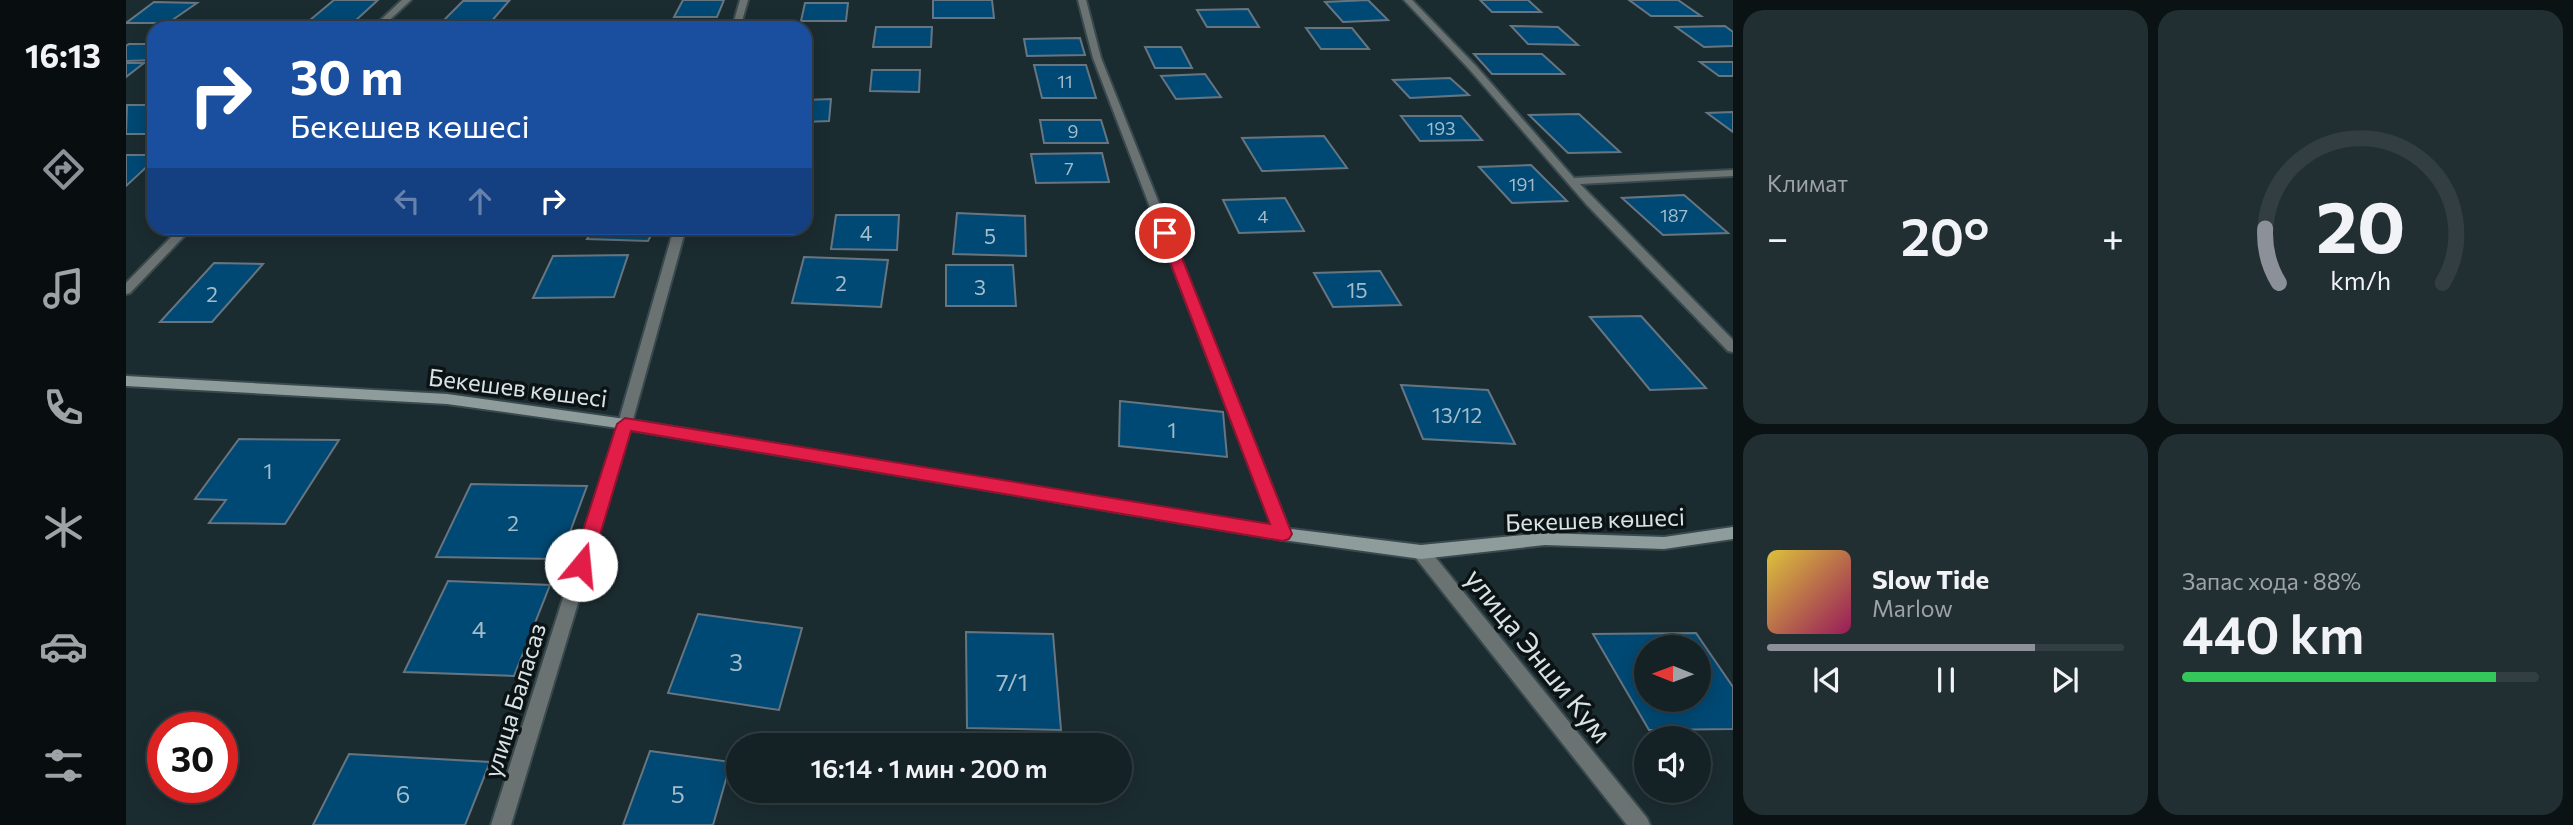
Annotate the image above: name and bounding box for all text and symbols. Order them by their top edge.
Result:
text: 16:13 [25,35,101,75]
text: 30 m [290,45,403,105]
icon: right [175,49,266,140]
house number: 11 [1057,70,1073,92]
text: Бекешев көшесі [290,105,530,145]
house number: 193 [1427,117,1455,139]
house number: 9 [1068,120,1078,142]
icon: directions [39,145,88,194]
house number: 7 [1064,157,1074,179]
text: Климат [1767,169,1848,197]
house number: 191 [1509,173,1535,195]
text: 20 [2316,179,2405,268]
icon: left [388,182,426,220]
icon: ahead [461,182,499,220]
icon: right [534,182,572,220]
pin [1135,203,1195,263]
text: 20° [1901,203,1990,267]
house number: 187 [1660,204,1688,226]
house number: 4 [1258,205,1269,227]
text: − [1767,213,1789,260]
text: + [2102,213,2124,260]
icon: arrive [1146,214,1184,252]
house number: 4 [860,220,873,245]
house number: 5 [984,223,996,248]
icon: music [39,264,88,313]
text: km/h [2330,265,2391,295]
house number: 2 [835,270,847,295]
house number: 3 [974,274,986,299]
house number: 15 [1346,277,1368,302]
house number: 2 [206,281,218,306]
street label: Бекешев көшесі [427,362,609,412]
icon: phone [39,383,88,432]
house number: 13/12 [1432,402,1482,427]
house number: 1 [1168,417,1176,442]
house number: 1 [264,458,272,483]
street label: Бекешев көшесі [1505,501,1685,537]
icon: climate [39,503,88,552]
house number: 2 [507,510,519,535]
position arrow [544,528,618,602]
street label: улица Энши Кум [1458,561,1620,749]
text: Slow Tide [1872,563,1989,594]
text: Запас хода · 88% [2182,567,2361,595]
text: Marlow [1872,594,1953,622]
text: 440 km [2182,601,2364,665]
house number: 4 [472,614,486,643]
street label: улица Баласаз [477,619,551,781]
icon: car [39,622,88,671]
north arrow [1634,635,1712,712]
map controls [1634,635,1711,803]
house number: 3 [729,647,743,676]
icon: previous [1808,661,1846,699]
icon: pause [1927,661,1965,699]
icon: next [2046,661,2084,699]
house number: 7/1 [996,667,1028,696]
speed limit sign: 30 [147,712,238,803]
button: sound [1634,726,1711,803]
icon: filters [39,741,88,790]
text: 16:14 · 1 мин · 200 m [811,752,1047,783]
house number: 6 [396,779,410,808]
house number: 5 [671,779,685,808]

